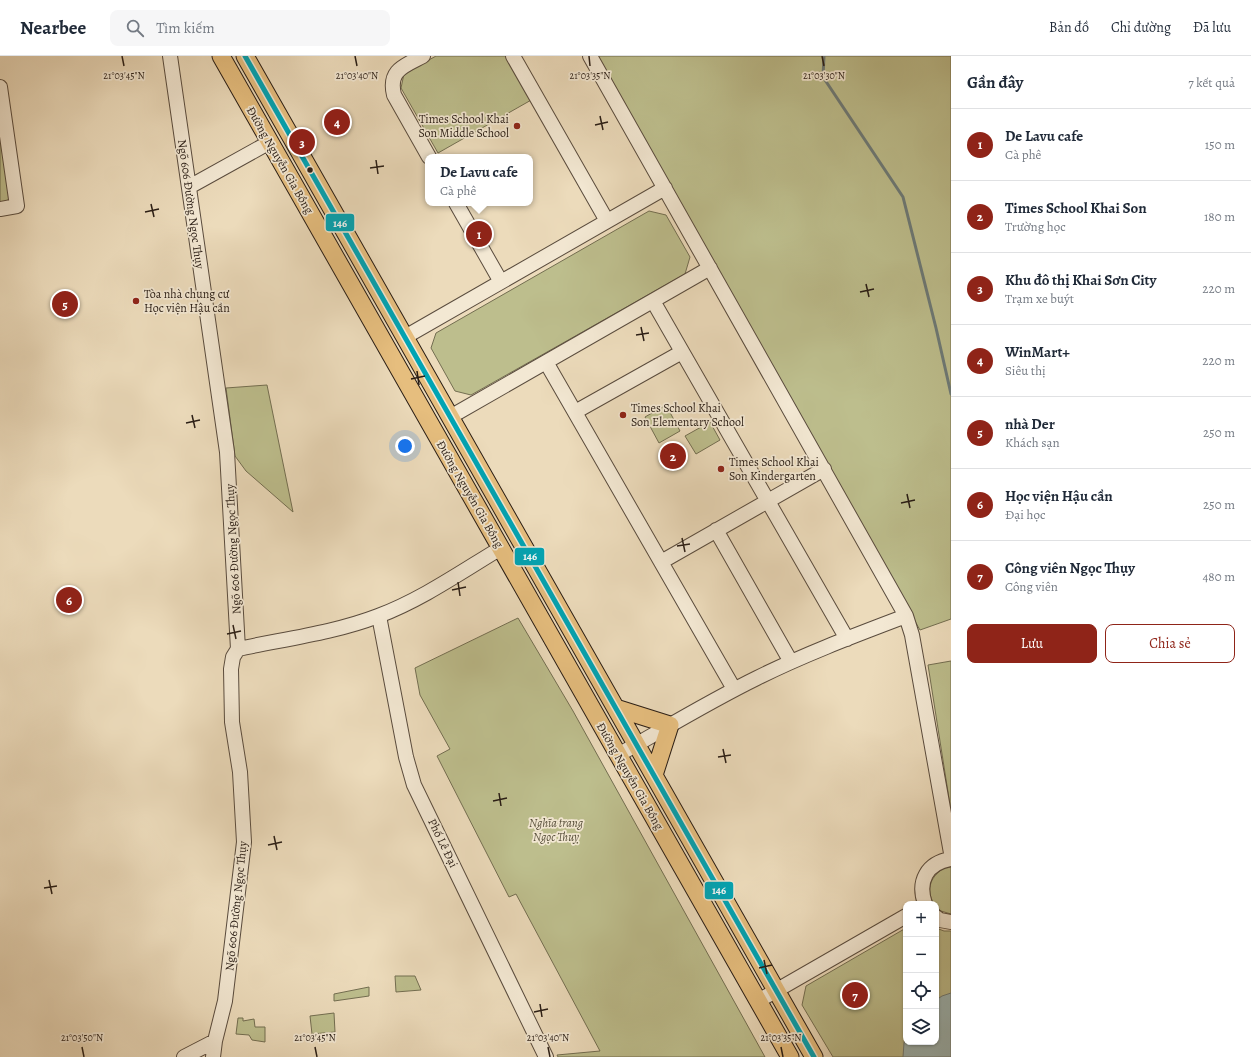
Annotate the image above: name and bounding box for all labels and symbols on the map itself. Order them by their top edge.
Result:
text: 21°03'45"N [103,69,145,82]
text: 21°03'40"N [336,69,378,82]
text: 21°03'35"N [569,69,611,82]
text: 21°03'30"N [803,69,845,82]
street label: Đường Nguyễn Gia Bồng [243,103,317,217]
pin: 4 [324,107,350,137]
place label: Times School Khai Son Middle School [418,111,509,141]
marker: Times School Khai Son Middle School [512,121,522,131]
pin: 3 [289,127,315,157]
street label: Ngõ 606 Đường Ngọc Thụy [174,138,208,270]
unlabelled marker [305,165,315,175]
line badge: 146 [325,213,355,232]
text: 146 [333,216,347,231]
pin: 1 [466,219,492,249]
place label: Tòa nhà chung cư Học viện Hậu cần [144,286,230,316]
pin: 5 [52,289,78,319]
marker: Tòa nhà chung cư Học viện Hậu cần [131,296,141,306]
place label: Times School Khai Son Elementary School [631,400,744,430]
marker: Times School Khai Son Elementary School [618,410,628,420]
your location [395,436,415,456]
street label: Đường Nguyễn Gia Bồng [433,437,507,551]
pin: 2 [660,441,686,471]
place label: Times School Khai Son Kindergarten [729,454,819,484]
marker: Times School Khai Son Kindergarten [716,464,726,474]
street label: Ngõ 606 Đường Ngọc Thụy [222,483,244,615]
line badge: 146 [514,547,545,566]
text: 146 [523,549,537,564]
pin: 6 [56,585,82,615]
street label: Đường Nguyễn Gia Bồng [593,719,667,833]
park label: Nghĩa trang Ngọc Thuỵ [529,815,584,845]
street label: Phố Lê Đại [424,816,462,870]
street label: Ngõ 606 Đường Ngọc Thụy [221,840,251,972]
line badge: 146 [704,881,734,900]
text: 146 [712,883,726,898]
pin: 7 [842,980,868,1010]
text: 21°03'50"N [61,1031,103,1044]
text: 21°03'45"N [294,1031,336,1044]
text: 21°03'40"N [527,1031,569,1044]
text: 21°03'35"N [760,1031,802,1044]

